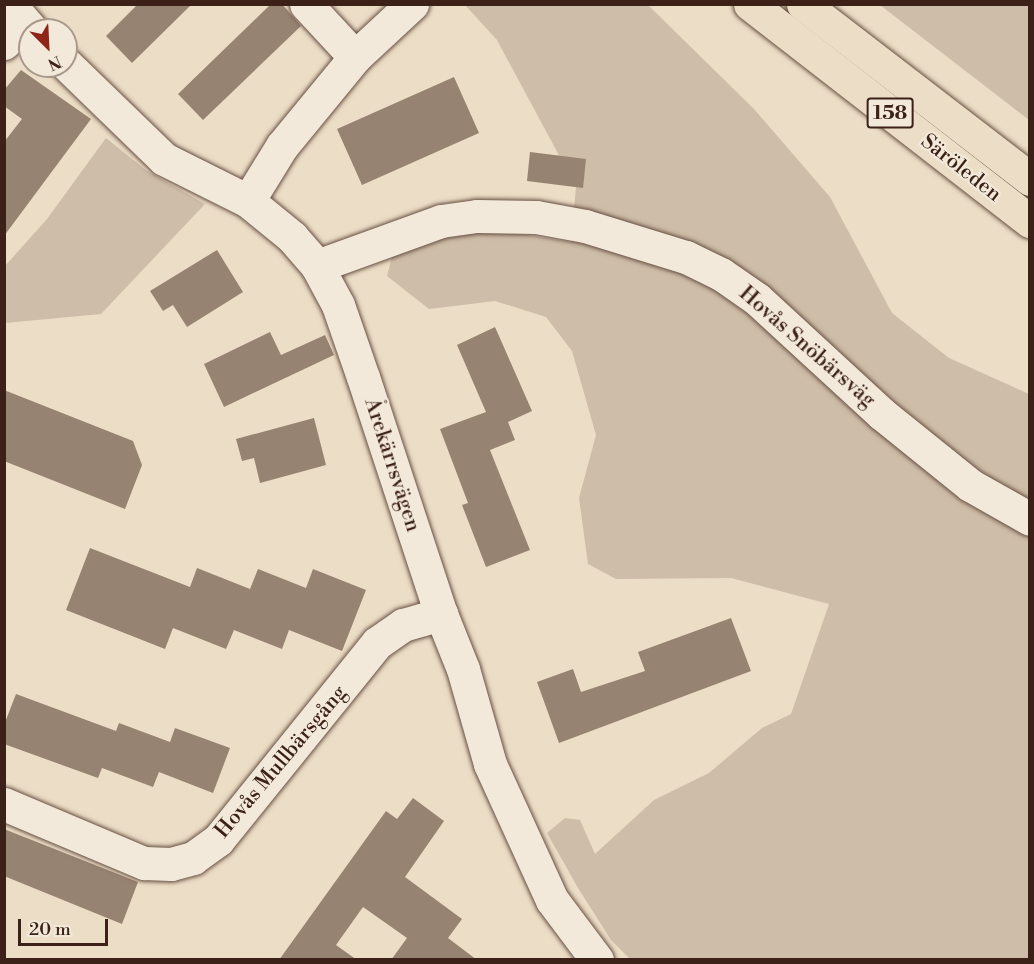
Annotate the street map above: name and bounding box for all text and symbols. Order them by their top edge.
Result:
north arrow [18,18,78,78]
text: N [45,51,64,74]
road number: 158 [866,96,914,130]
street label: Säröleden [916,129,1006,207]
street label: Hovås Snöbärsväg [734,281,880,413]
street label: Årekärrsvägen [359,395,425,535]
street label: Hovås Mullbärsgång [210,681,352,843]
scale bar [21,907,111,945]
text: 20 m [29,918,71,941]

